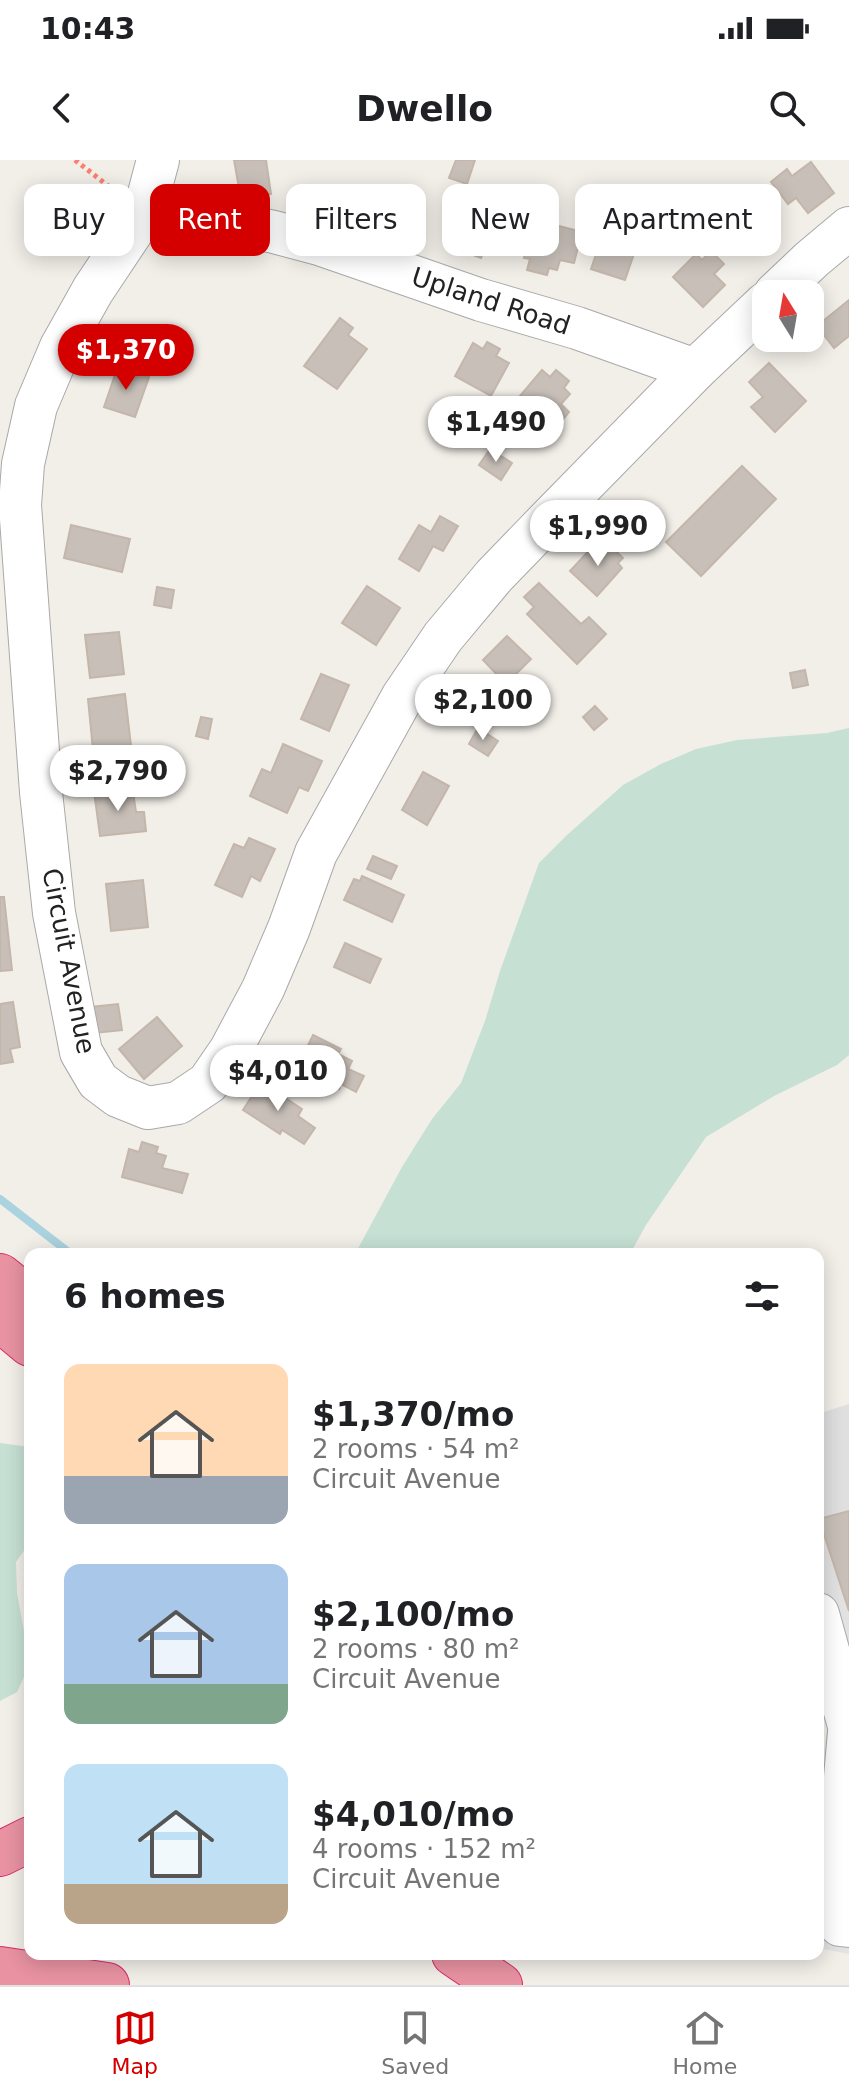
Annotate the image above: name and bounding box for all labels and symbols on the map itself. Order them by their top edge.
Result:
street label: Upland Road [408,261,574,341]
north arrow [752,280,824,352]
pin: $1,370 [61,324,191,392]
pin: $1,490 [431,396,561,464]
pin: $1,990 [533,500,663,568]
pin: $2,100 [418,674,548,742]
pin: $2,790 [53,745,183,813]
street label: Circuit Avenue [36,866,102,1056]
pin: $4,010 [213,1045,343,1113]

